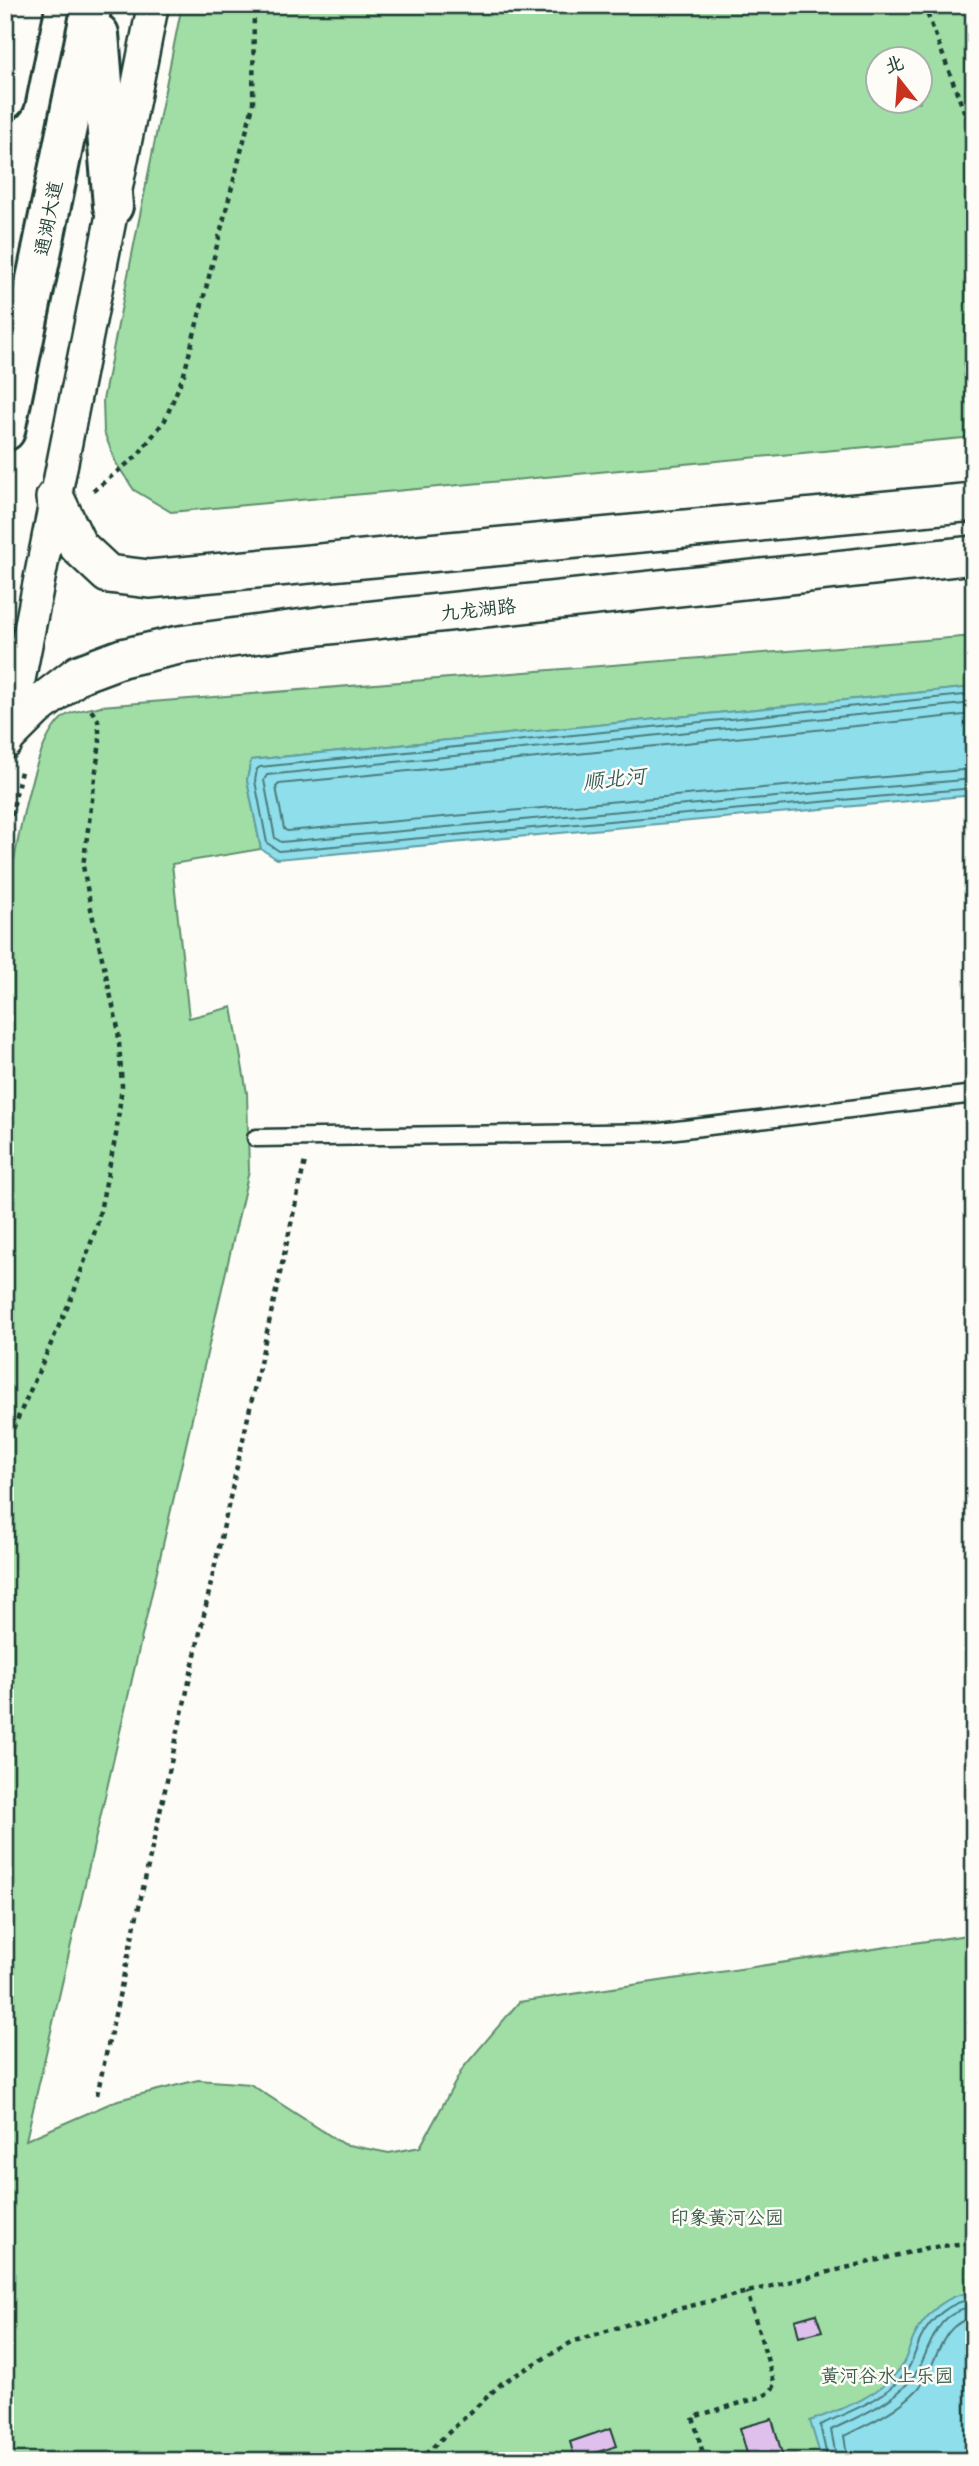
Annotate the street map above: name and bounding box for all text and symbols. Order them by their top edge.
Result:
north arrow [864,46,934,116]
text: 北 [882,51,907,79]
street label: 通湖大道 [31,179,68,258]
street label: 九龙湖路 [439,595,517,626]
water label: 顺北河 [581,763,650,795]
park label: 印象黄河公园 [670,2207,784,2230]
park label: 黄河谷水上乐园 [820,2365,954,2388]

